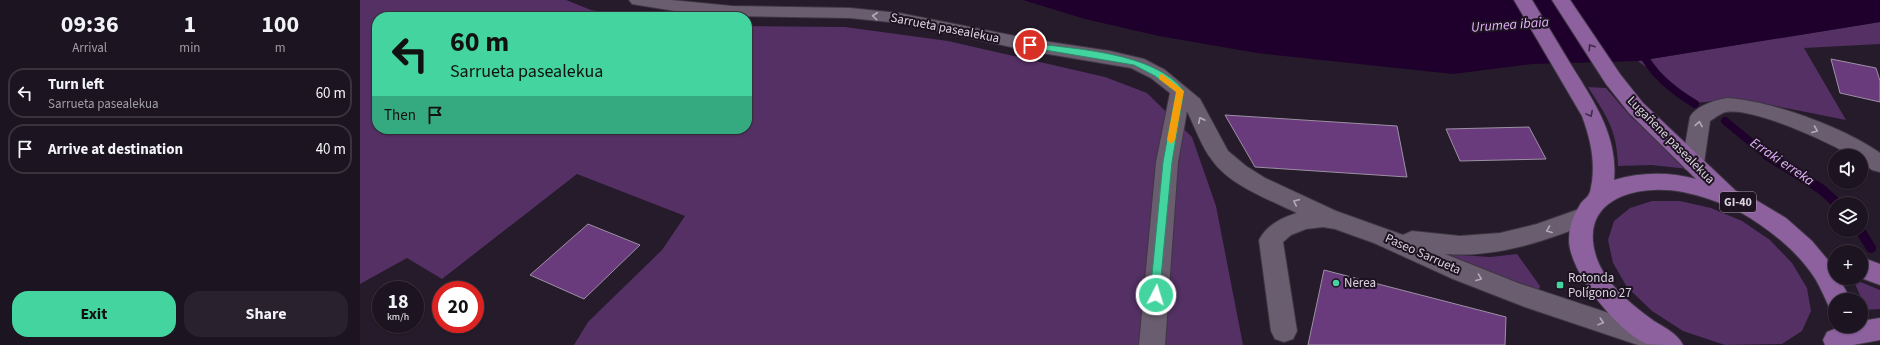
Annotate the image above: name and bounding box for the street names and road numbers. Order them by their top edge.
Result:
street label: Sarrueta pasealekua [889,9,1001,47]
street label: Lugañene pasealekua [1623,92,1719,188]
road number: GI-40 [1720,192,1756,212]
street label: Paseo Sarrueta [1382,229,1464,279]

